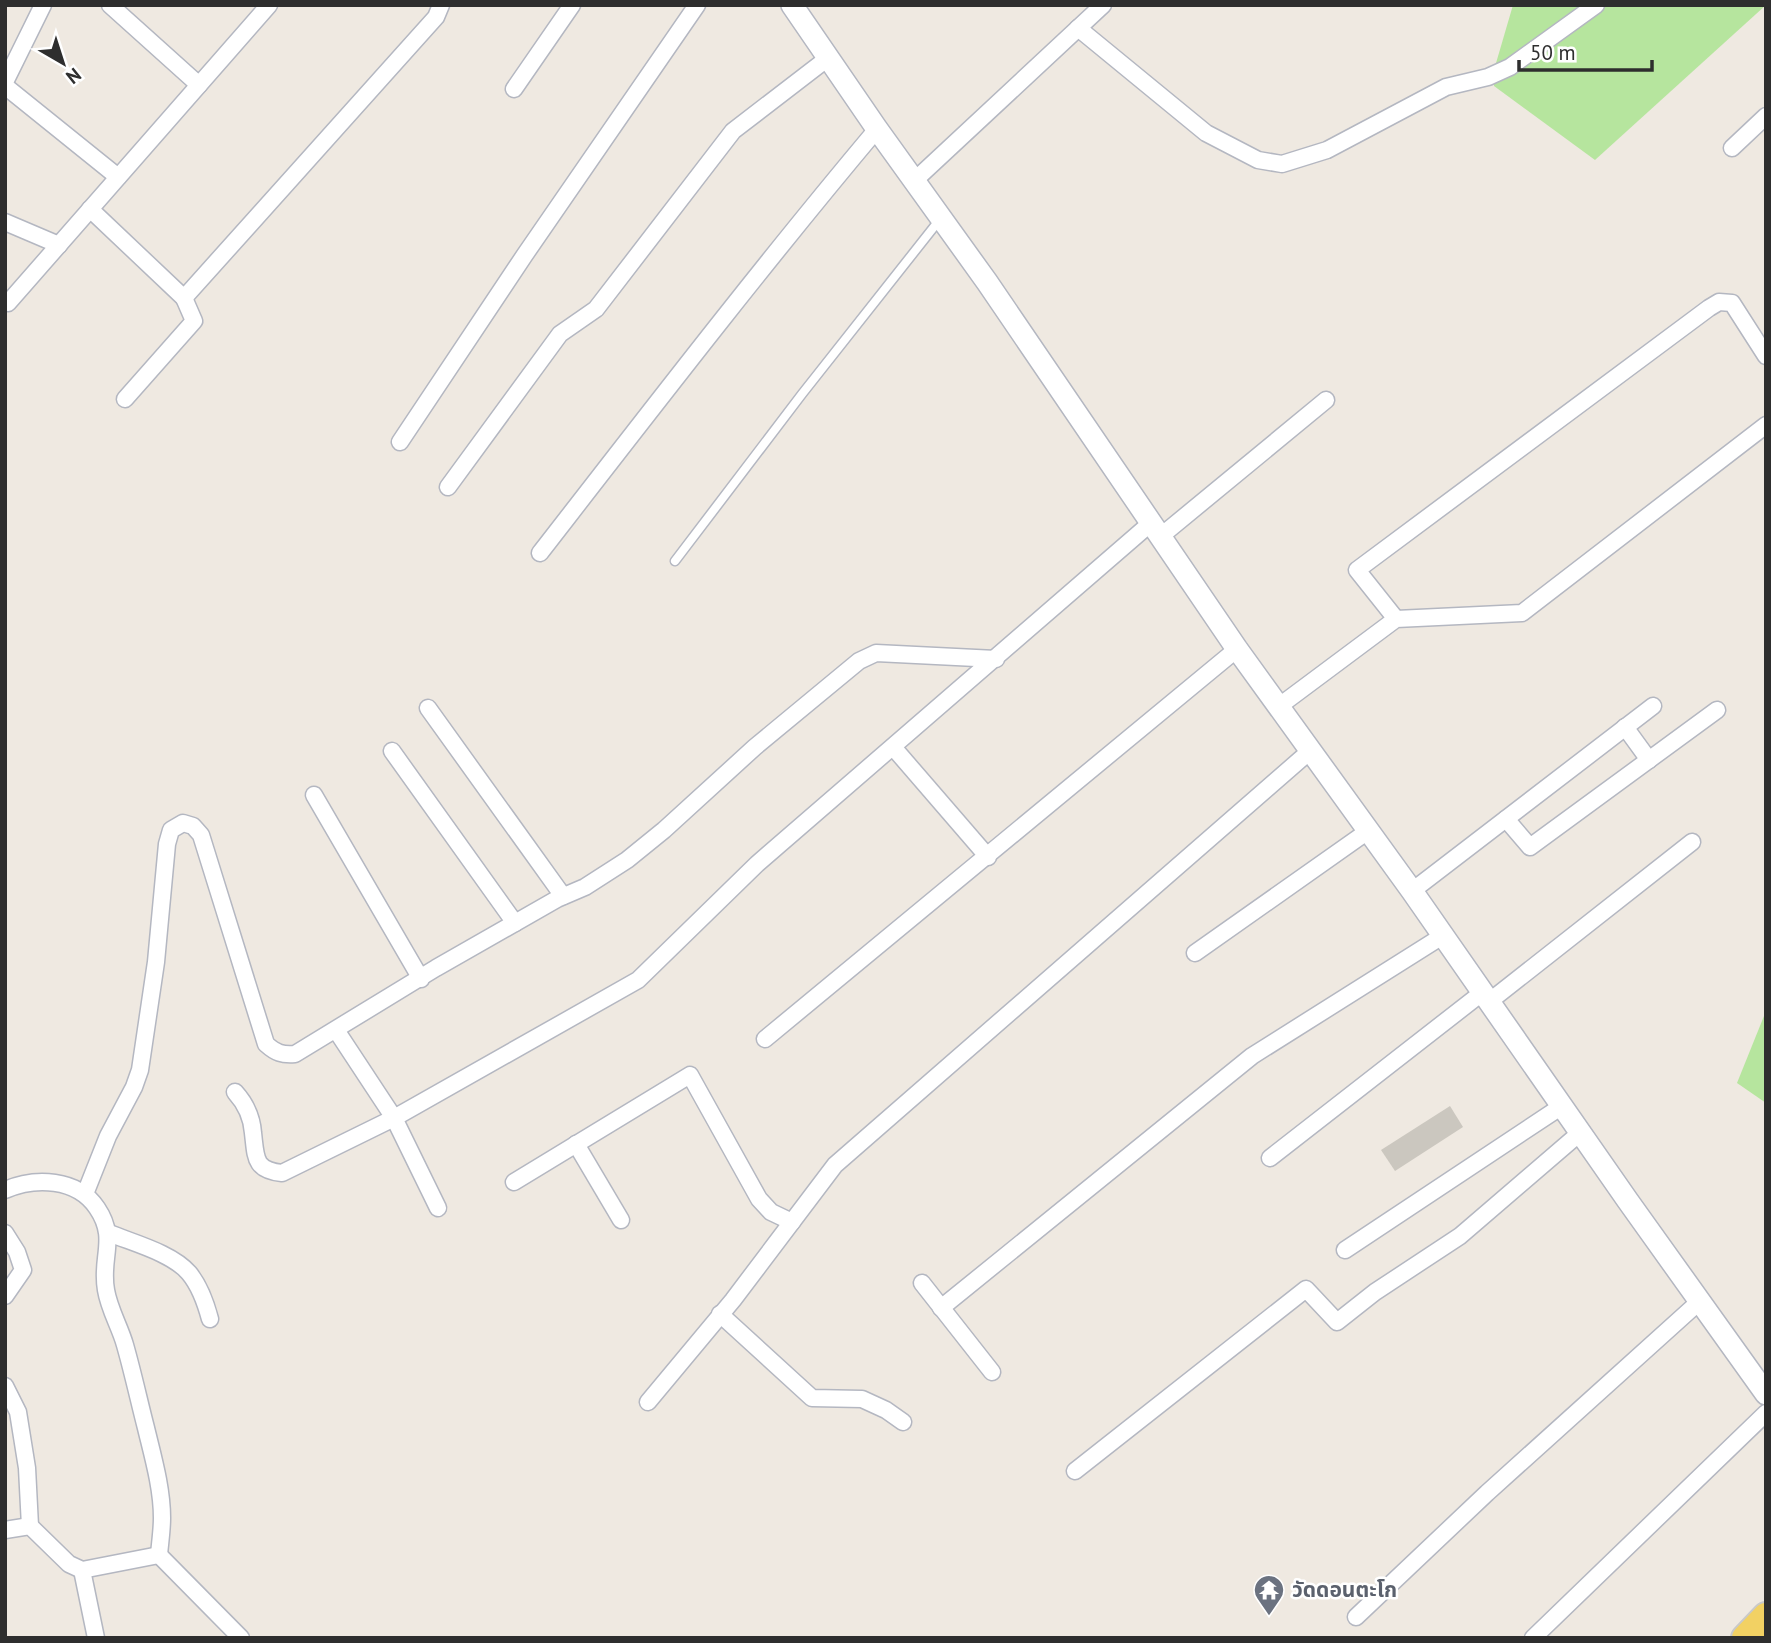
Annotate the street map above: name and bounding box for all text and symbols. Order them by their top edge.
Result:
north arrow [28,28,98,98]
scale bar [1519,28,1652,72]
text: 50 m [1530,39,1576,66]
text: N [61,63,86,89]
temple icon: วัดดอนตะโก [1252,1573,1286,1617]
place label: วัดดอนตะโก [1292,1576,1397,1603]

